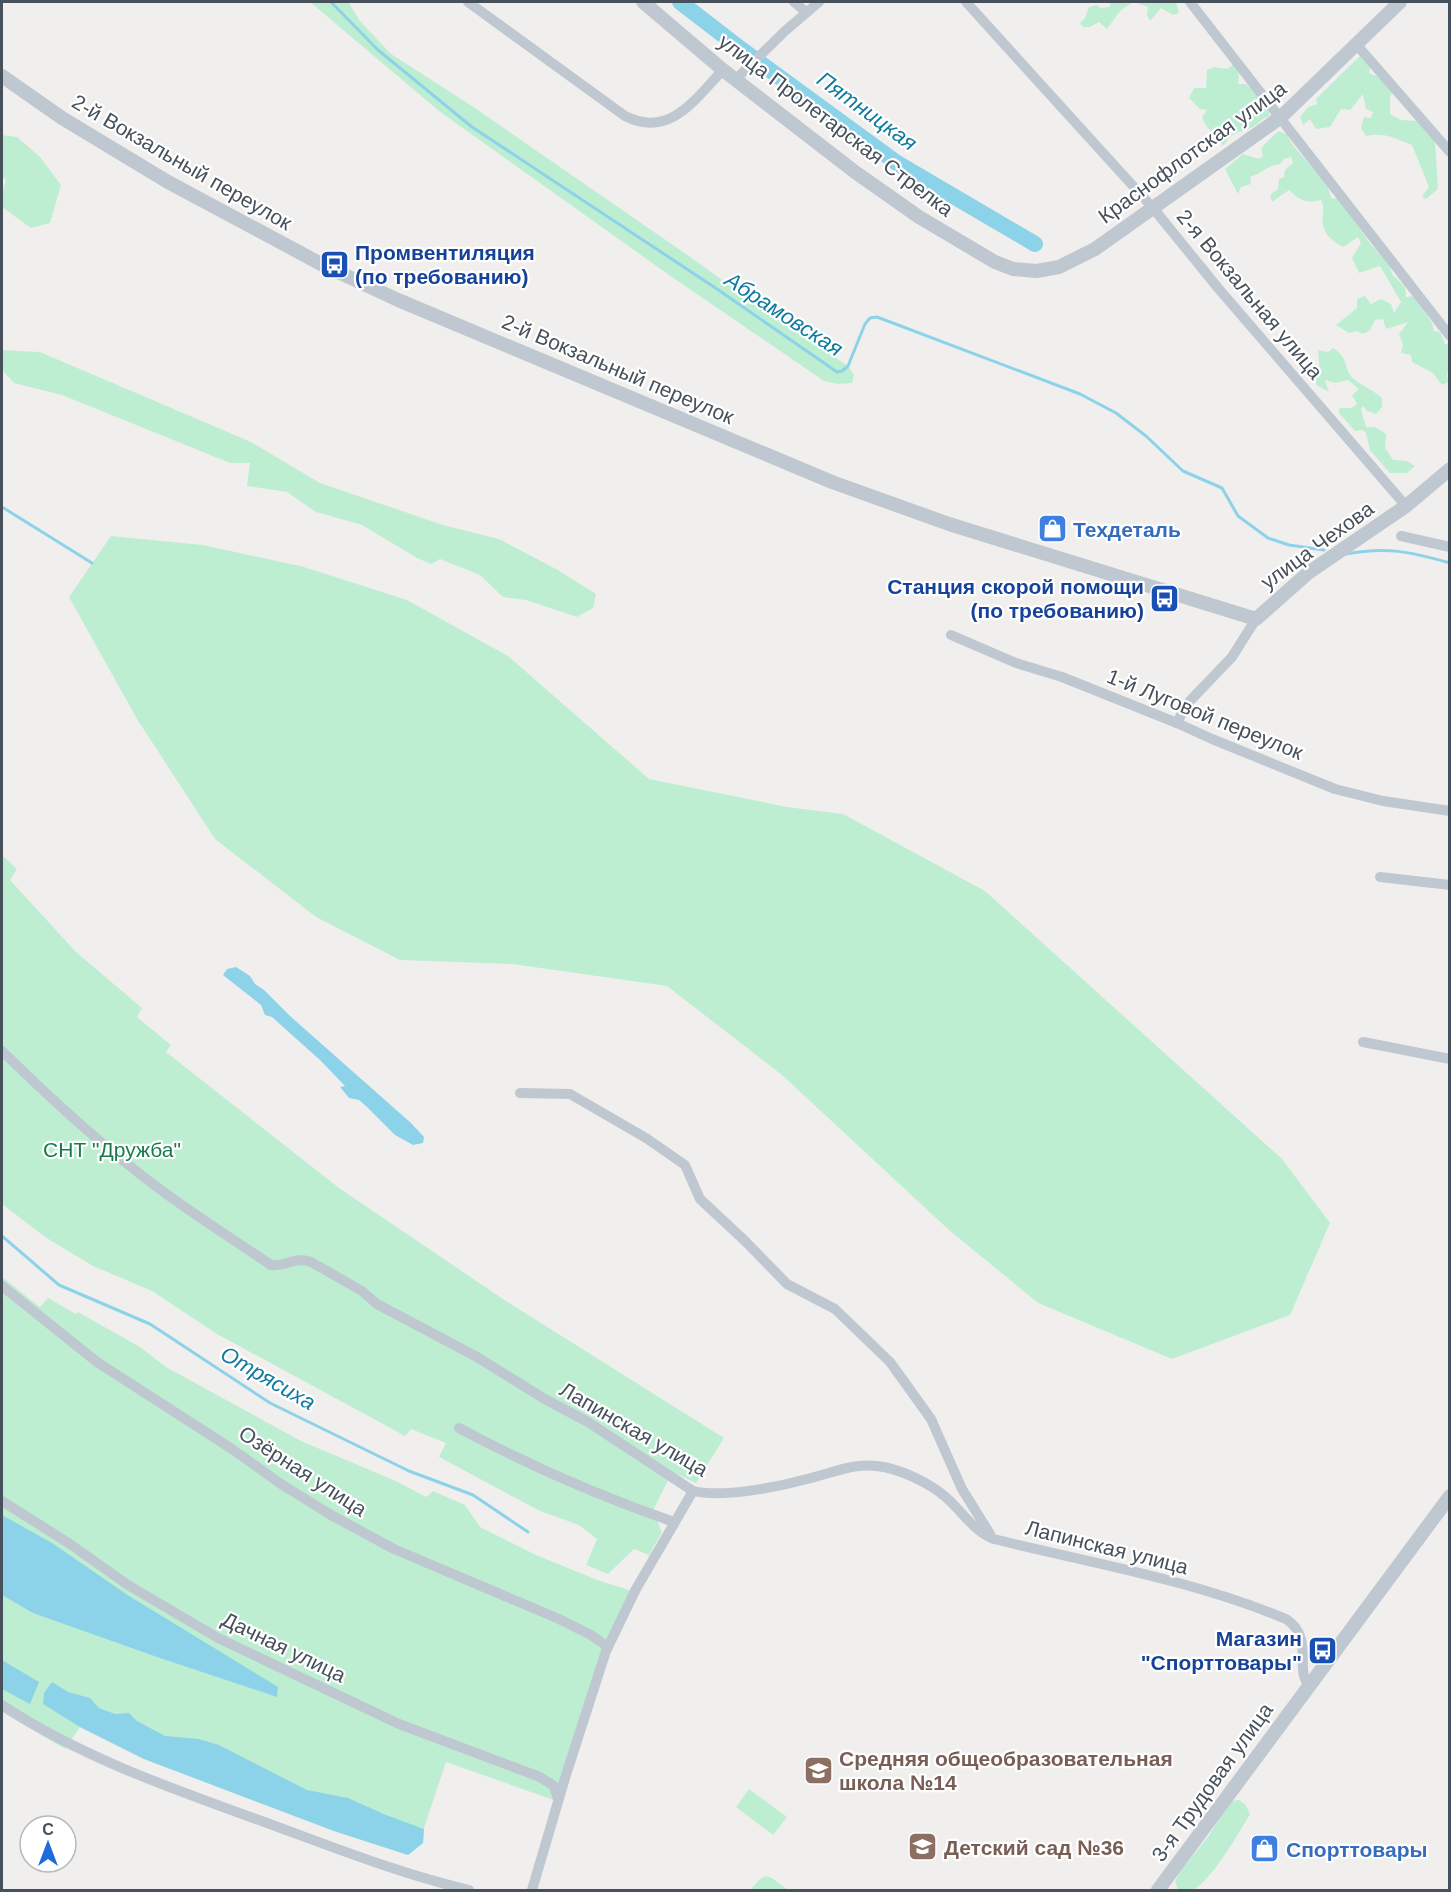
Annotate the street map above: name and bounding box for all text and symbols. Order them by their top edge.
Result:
street label: улица Пролетарская Стрелка [714,29,958,221]
water label: Пятницкая [812,66,922,156]
street label: Краснофлотская улица [1094,76,1290,228]
street label: 2-й Вокзальный переулок [68,90,297,235]
street label: 2-я Вокзальная улица [1173,205,1328,383]
place label: Промвентиляция (по требованию) [355,241,535,288]
bus stop icon: Промвентиляция (по требованию) [318,248,350,280]
water label: Абрамовская [719,266,848,361]
street label: 2-й Вокзальный переулок [499,310,738,429]
street label: улица Чехова [1256,496,1378,593]
shop icon: Техдеталь [1036,513,1068,545]
place label: Техдеталь [1073,518,1181,541]
place label: Станция скорой помощи (по требованию) [887,575,1144,622]
bus stop icon: Станция скорой помощи (по требованию) [1149,582,1181,614]
street label: 1-й Луговой переулок [1104,664,1307,764]
park label: СНТ "Дружба" [43,1138,181,1161]
water label: Отрясиха [216,1341,320,1415]
street label: Лапинская улица [556,1377,712,1481]
street label: Озёрная улица [235,1421,371,1521]
street label: Лапинская улица [1023,1516,1191,1578]
street label: Дачная улица [218,1607,350,1687]
place label: Магазин "Спорттовары" [1141,1627,1302,1674]
bus stop icon: Магазин "Спорттовары" [1307,1634,1339,1666]
street label: 3-я Трудовая улица [1147,1698,1277,1866]
place label: Средняя общеобразовательная школа №14 [839,1747,1173,1794]
school or university icon: Средняя общеобразовательная школа №14 [802,1754,834,1786]
north arrow [18,1814,78,1874]
text: С [42,1821,54,1838]
school or university icon: Детский сад №36 [907,1831,939,1863]
shop icon: Спорттовары [1249,1833,1281,1865]
place label: Детский сад №36 [944,1836,1124,1859]
place label: Спорттовары [1286,1838,1427,1861]

